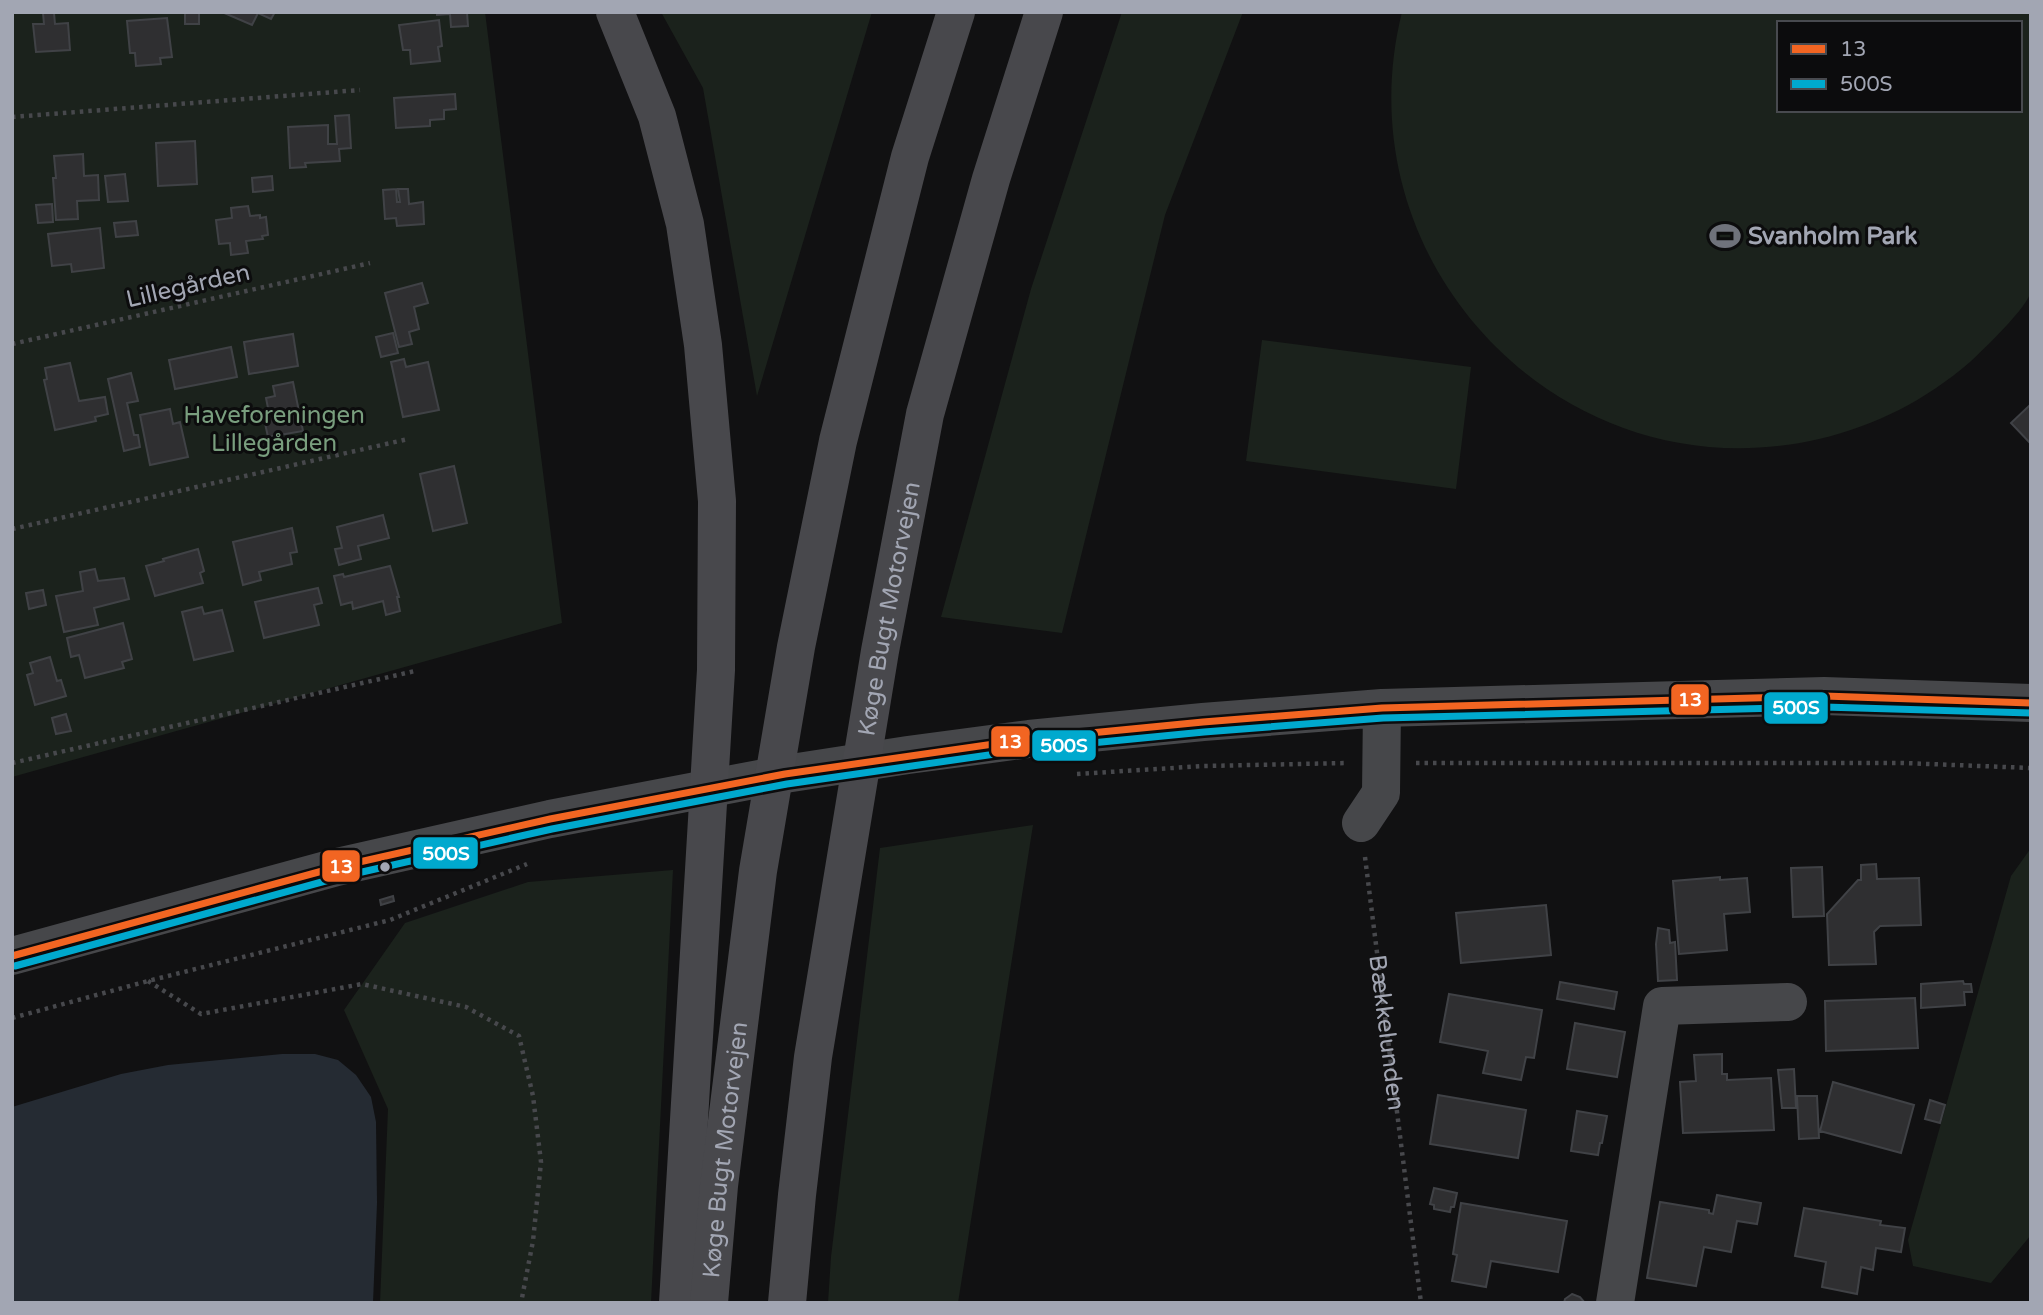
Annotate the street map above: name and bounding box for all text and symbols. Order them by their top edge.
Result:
legend [1777,21,2022,112]
text: 13 [1840,37,1866,62]
text: 500S [1840,72,1893,97]
sports icon: Svanholm Park [1708,219,1742,253]
place label: Svanholm Park [1748,222,1917,251]
street label: Lillegården [123,258,253,314]
park label: Haveforeningen Lillegården [183,401,365,458]
street label: Køge Bugt Motorvejen [852,479,926,738]
line badge: 13 [1670,683,1710,716]
text: 13 [1678,689,1702,711]
line badge: 500S [1763,691,1829,725]
text: 500S [1772,697,1820,719]
line badge: 13 [990,725,1031,758]
line badge: 500S [1031,729,1097,762]
text: 13 [998,731,1022,753]
text: 500S [1040,735,1088,757]
line badge: 500S [412,836,479,870]
text: 500S [422,843,470,865]
line badge: 13 [321,849,361,883]
text: 13 [329,856,353,878]
unlabelled marker [378,860,392,874]
street label: Bækkelunden [1363,953,1411,1112]
street label: Køge Bugt Motorvejen [697,1020,754,1279]

